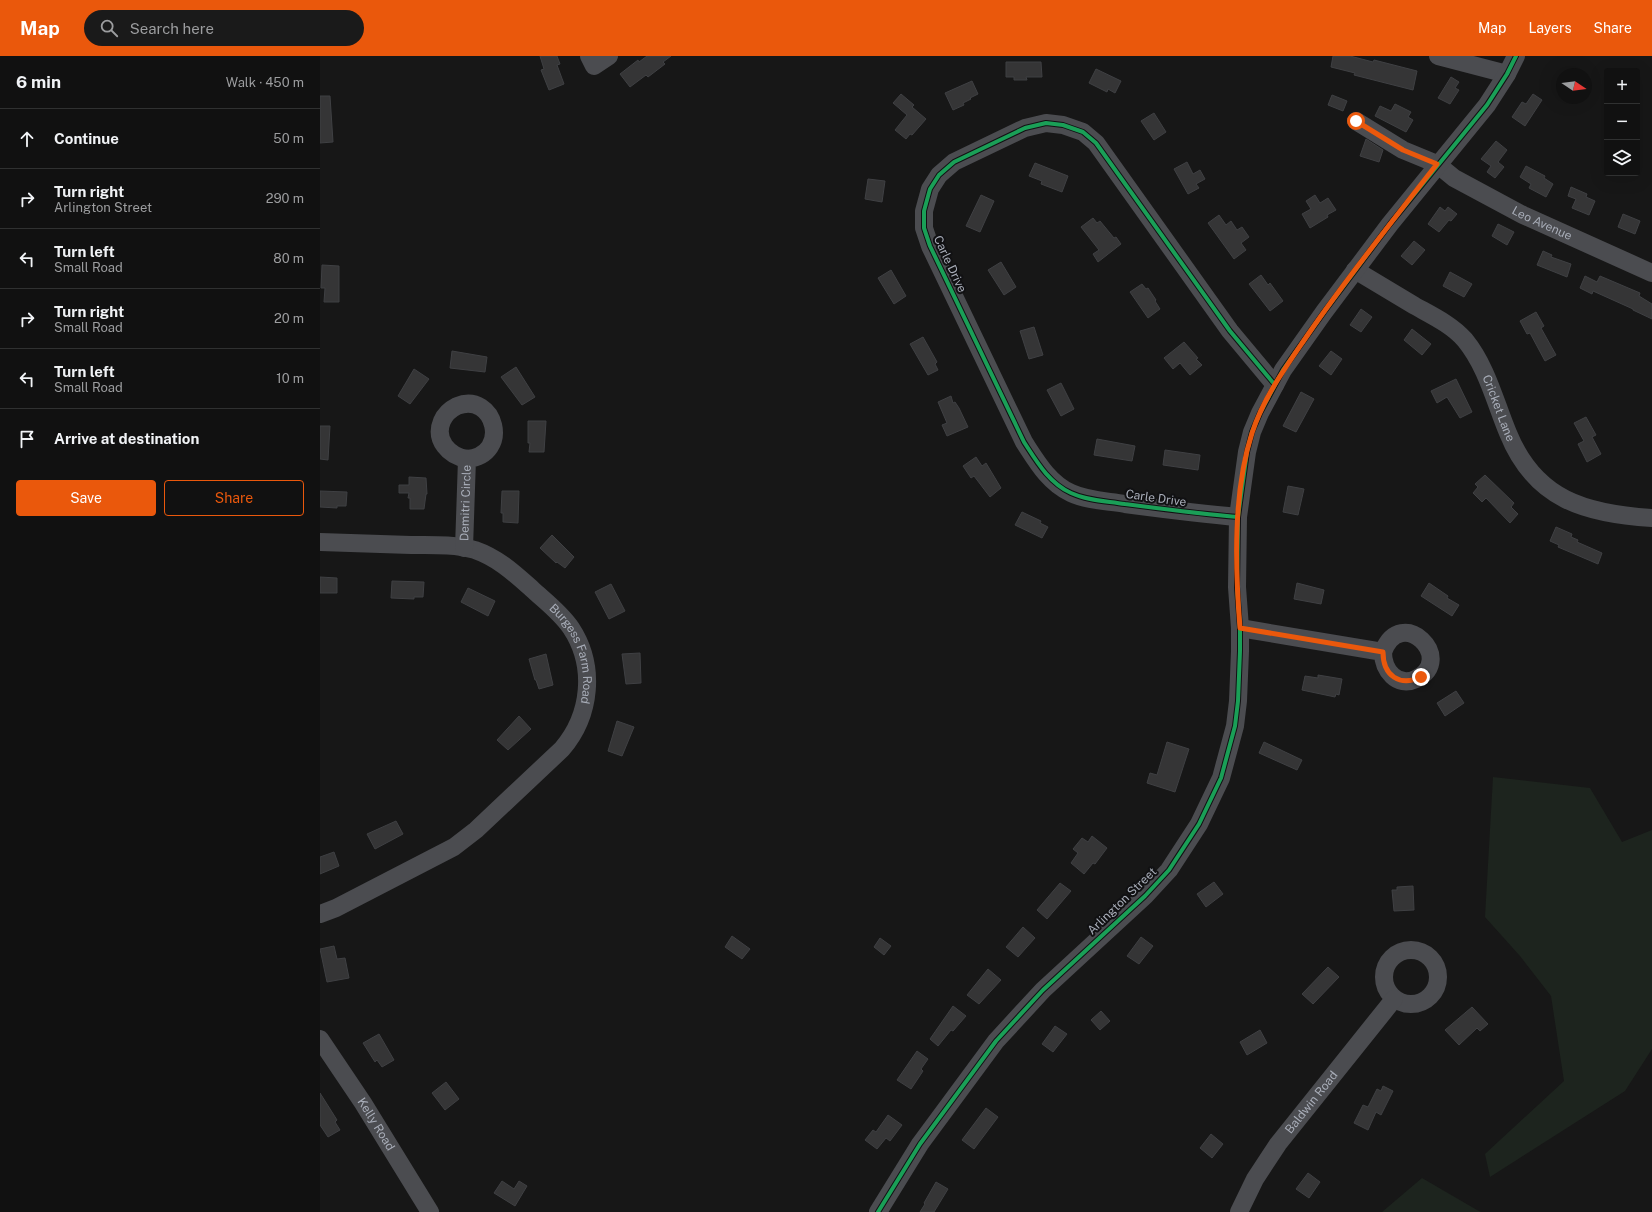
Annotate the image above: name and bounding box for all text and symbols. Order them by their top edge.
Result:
search box [84,10,364,46]
text: Map [20,17,60,39]
icon: search [98,17,120,39]
text: Search here [130,20,214,37]
text: Map [1478,20,1506,36]
text: Layers [1528,20,1572,36]
text: Share [1594,20,1632,36]
north arrow [1556,68,1592,104]
map controls [1604,68,1640,176]
button: + [1604,68,1640,104]
text: 6 min [16,72,61,92]
text: Walk · 450 m [226,75,304,90]
button: − [1604,104,1640,140]
route start [1347,112,1365,130]
icon: ahead [16,128,38,150]
text: Continue [54,130,119,147]
text: 50 m [273,131,304,146]
button: layers [1604,140,1640,176]
text: Turn right [54,183,124,200]
icon: right [16,188,38,210]
text: 290 m [266,191,304,206]
text: Arlington Street [54,200,152,215]
street label: Leo Avenue [1510,203,1574,243]
street label: Carle Drive [931,233,969,295]
text: Turn left [54,243,115,260]
icon: left [16,248,38,270]
text: 80 m [273,251,304,266]
text: Small Road [54,260,123,275]
text: Turn right [54,303,124,320]
icon: right [16,308,38,330]
text: 20 m [274,311,304,326]
text: Small Road [54,320,123,335]
text: Turn left [54,363,115,380]
icon: left [16,368,38,390]
text: 10 m [276,371,304,386]
street label: Cricket Lane [1479,373,1518,444]
text: Small Road [54,380,123,395]
icon: arrive [16,428,38,450]
text: Arrive at destination [54,430,199,447]
street label: Demitri Circle [457,464,474,541]
button: Save [16,480,156,516]
button: Share [164,480,304,516]
street label: Carle Drive [1125,487,1187,509]
street label: Burgess Farm Road [546,601,594,705]
route end [1412,668,1430,686]
street label: Arlington Street [1085,864,1160,937]
street label: Baldwin Road [1282,1068,1341,1136]
street label: Kelly Road [355,1095,398,1153]

